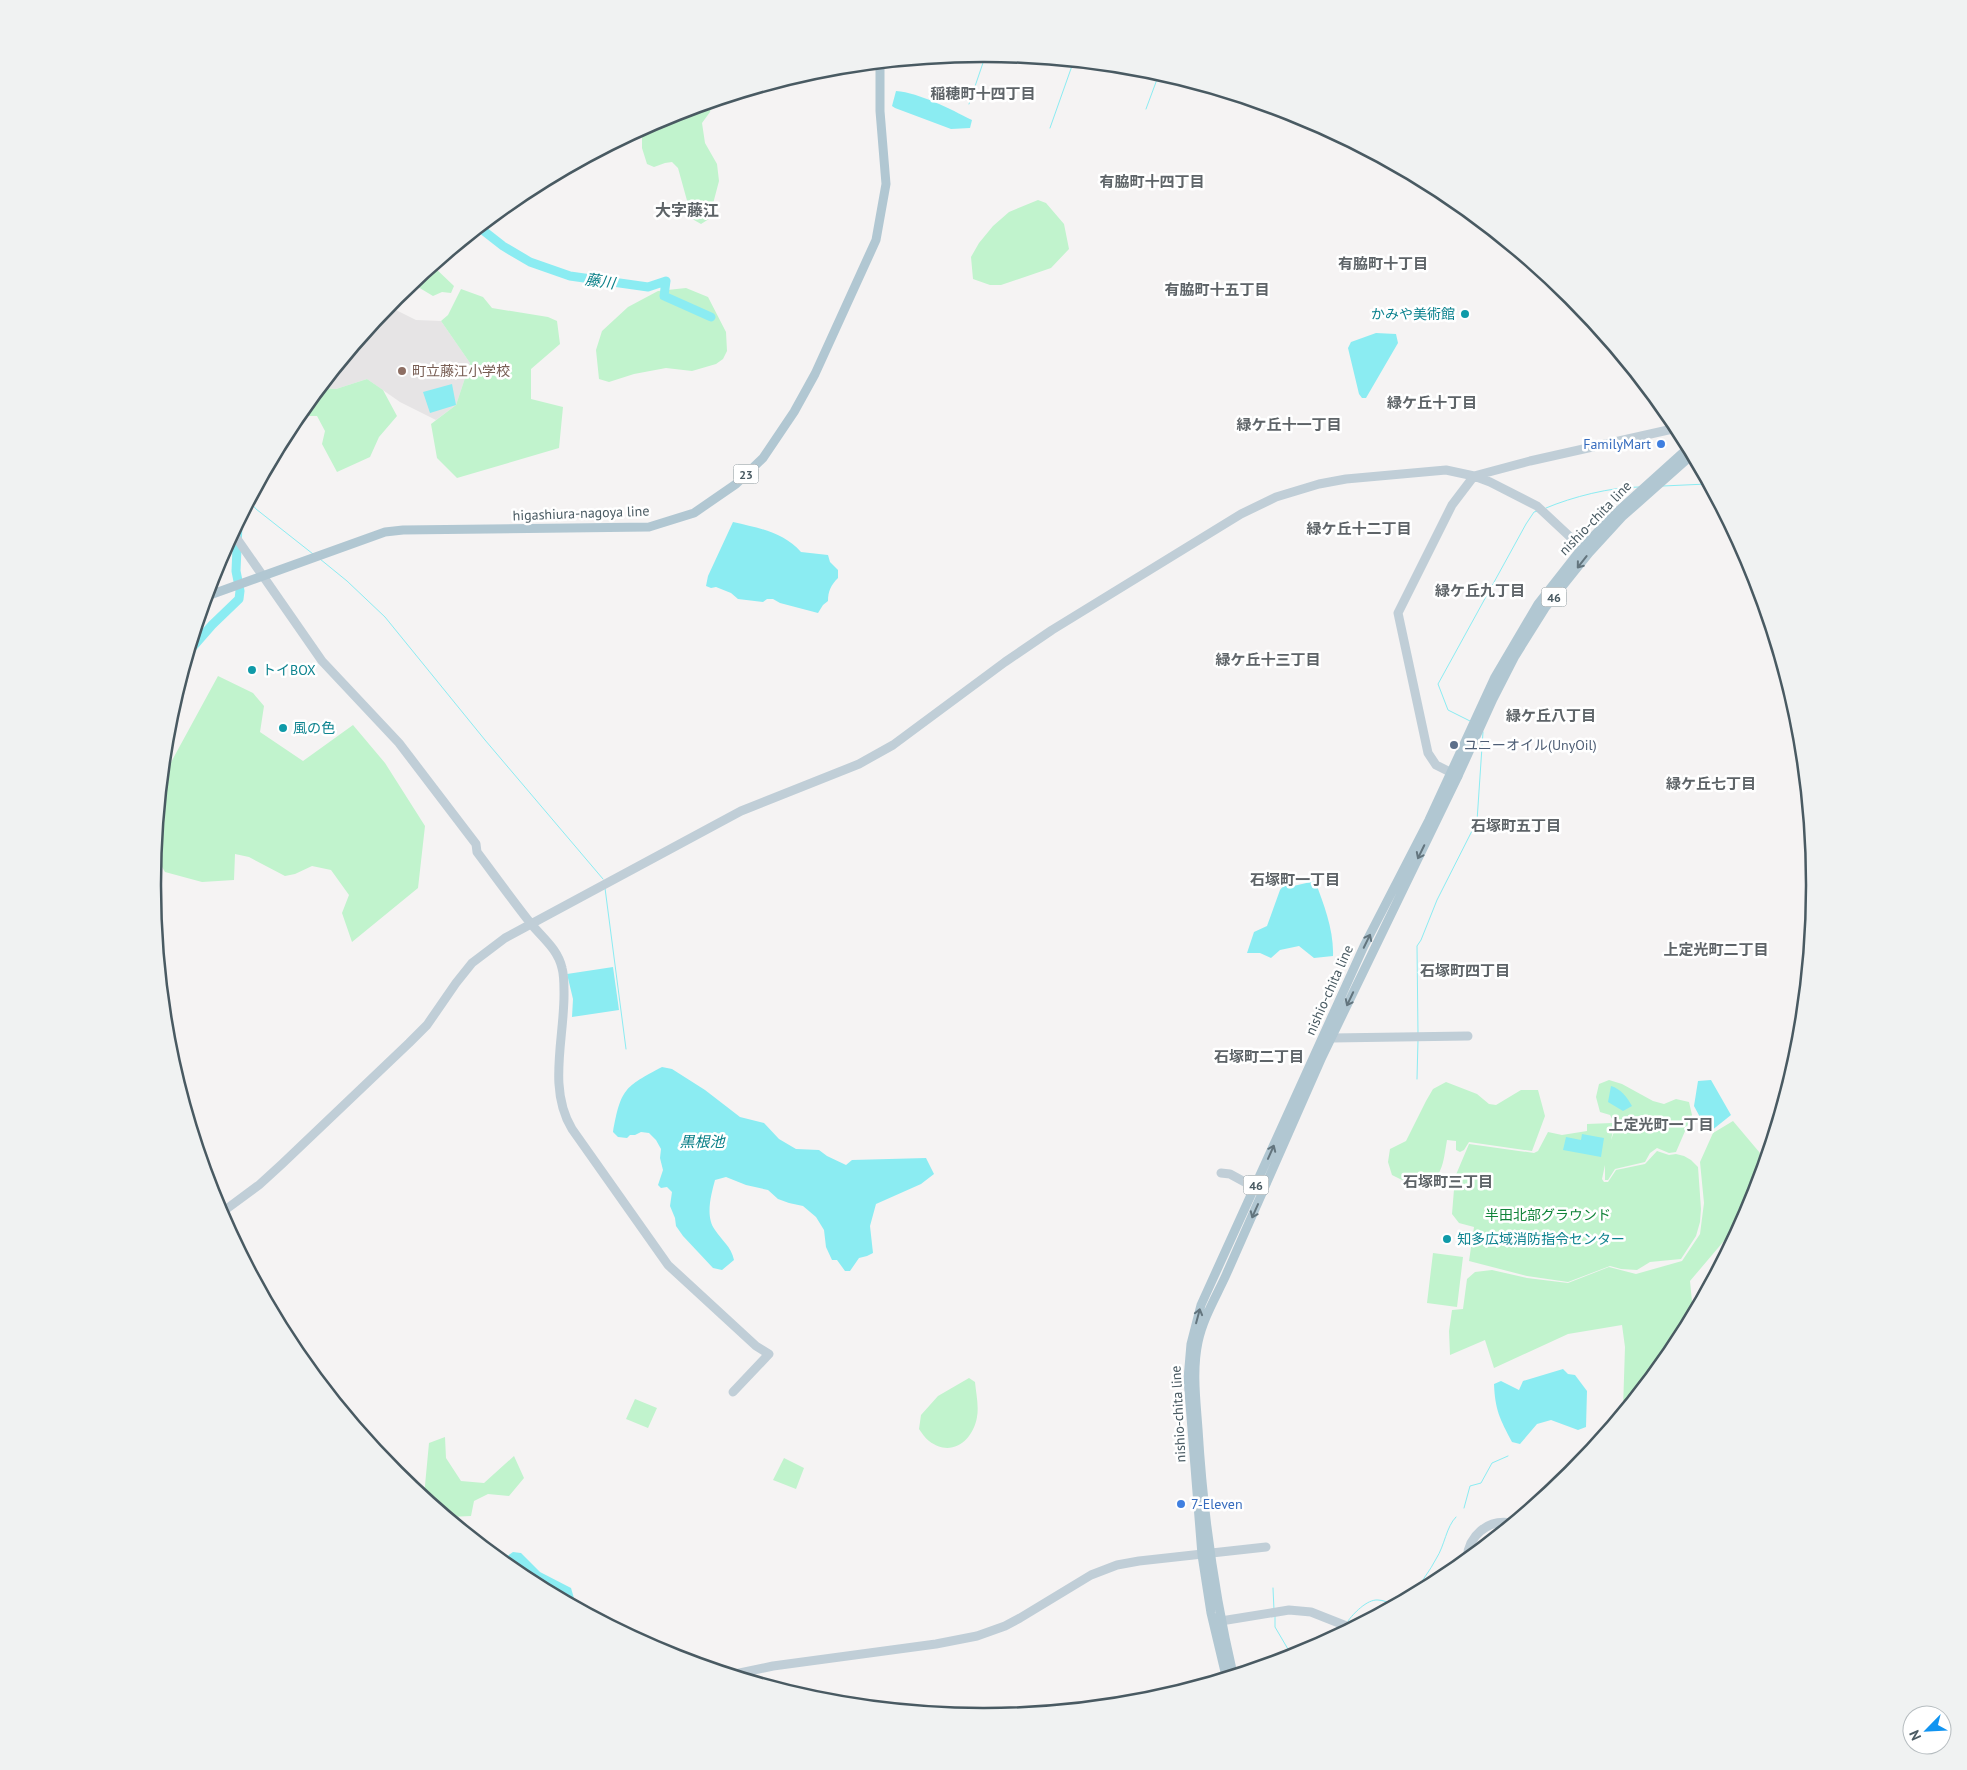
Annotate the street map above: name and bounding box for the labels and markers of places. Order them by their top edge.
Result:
place label: かみや美術館 [1371,305,1455,323]
marker: かみや美術館 [1459,308,1471,320]
place label: 町立藤江小学校 [412,362,510,380]
marker: 町立藤江小学校 [396,365,408,377]
place label: FamilyMart [1583,435,1651,453]
marker: FamilyMart [1655,438,1667,450]
place label: トイBOX [262,661,316,679]
marker: トイBOX [246,664,258,676]
place label: 風の色 [293,719,335,737]
marker: 風の色 [277,722,289,734]
place label: ユニーオイル(UnyOil) [1464,736,1597,754]
marker: ユニーオイル(UnyOil) [1448,739,1460,751]
place label: 知多広域消防指令センター [1457,1230,1625,1248]
marker: 知多広域消防指令センター [1441,1233,1453,1245]
place label: 7-Eleven [1191,1495,1243,1513]
marker: 7-Eleven [1175,1498,1187,1510]

